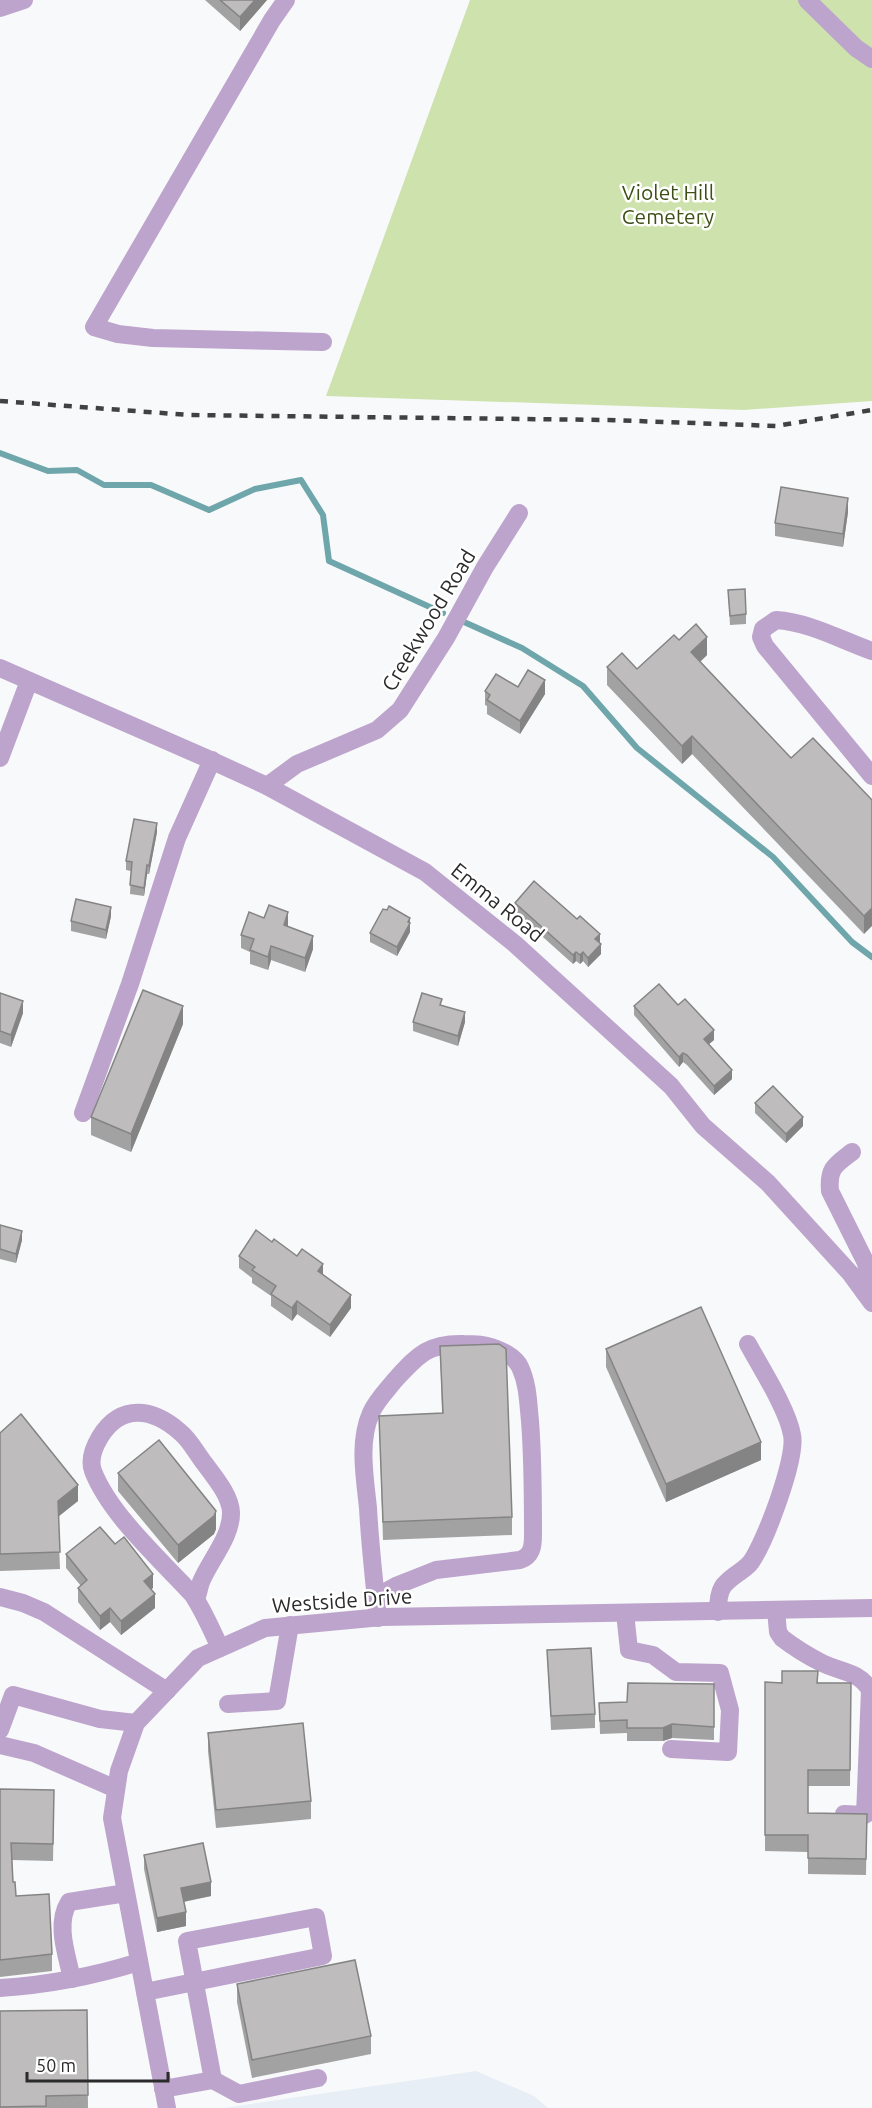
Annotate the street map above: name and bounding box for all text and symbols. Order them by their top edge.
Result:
park label: Violet Hill Cemetery [622,180,714,228]
street label: Creekwood Road [376,545,480,695]
street label: Emma Road [447,857,549,947]
street label: Westside Drive [271,1583,413,1617]
scale bar [27,2045,168,2083]
text: 50 m [36,2055,76,2075]

